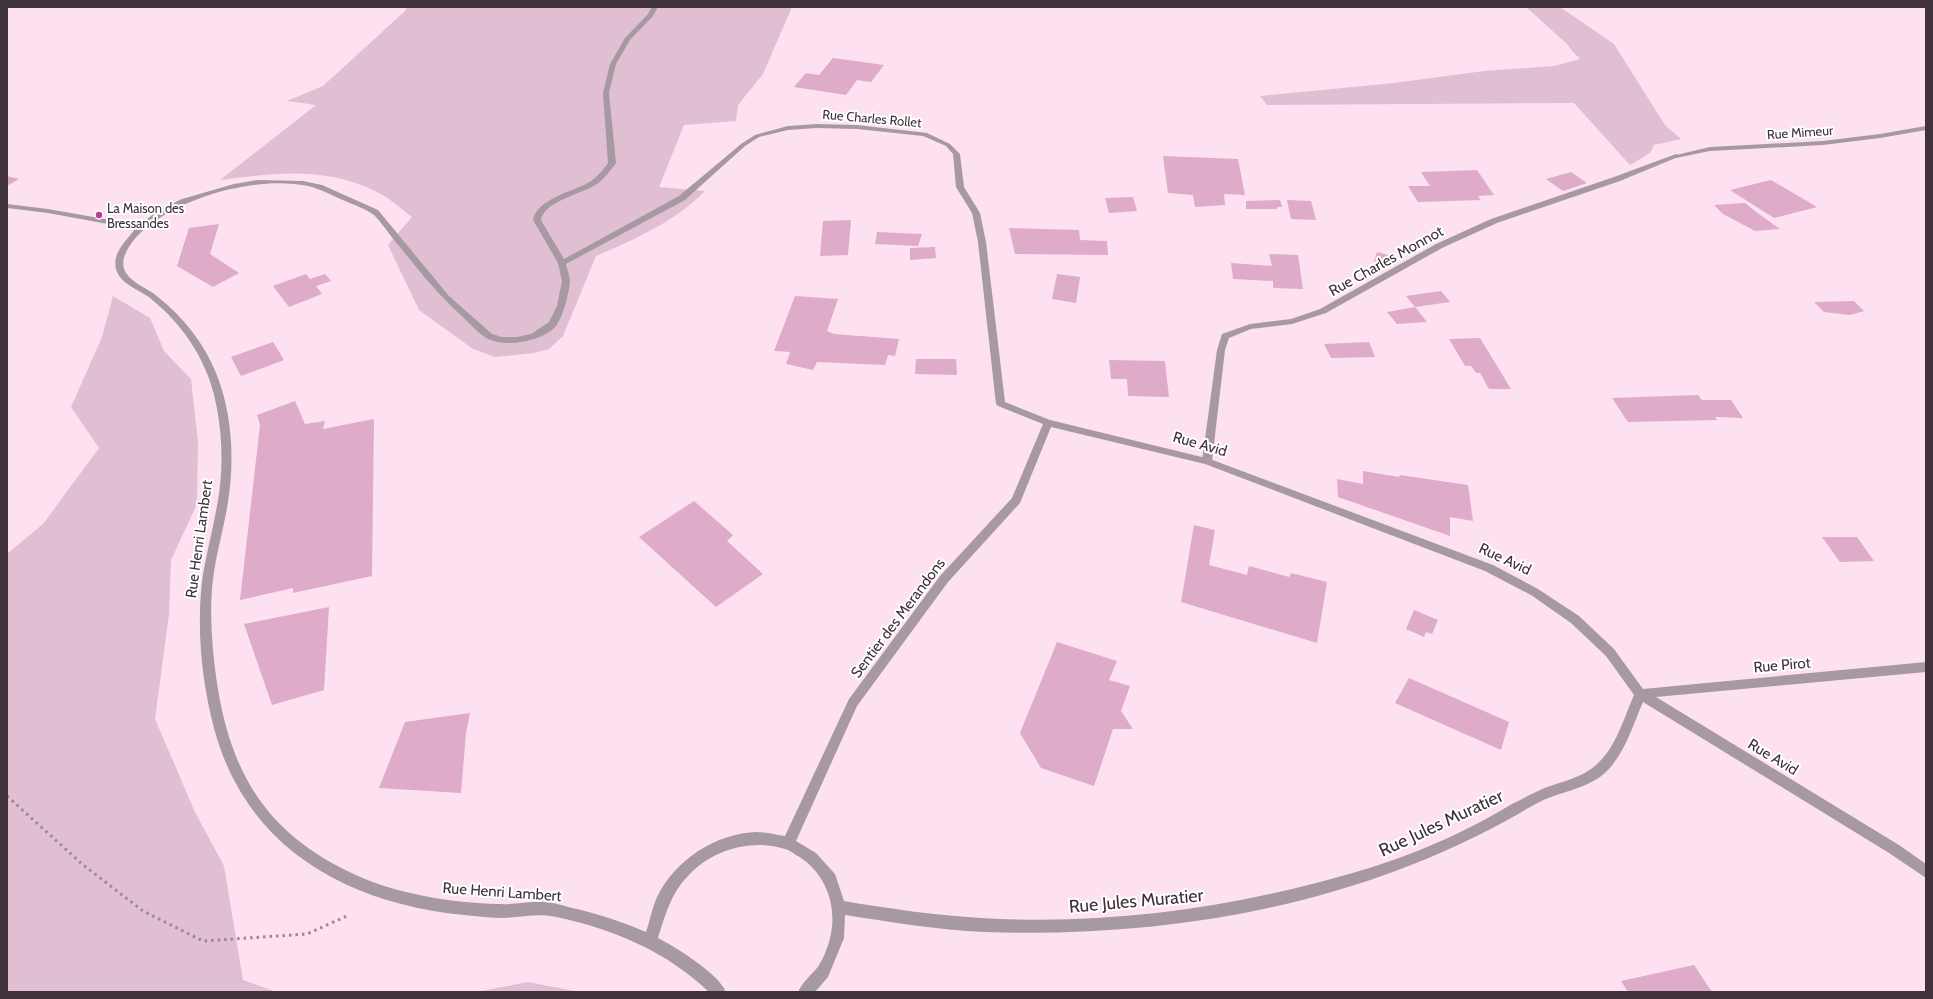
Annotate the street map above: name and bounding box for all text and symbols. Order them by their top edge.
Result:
street label: Rue Charles Rollet [822,106,923,130]
street label: Rue Mimeur [1766,122,1834,142]
place label: La Maison des Bressandes [107,200,185,231]
marker: La Maison des Bressandes [94,210,104,220]
street label: Rue Charles Monnot [1326,222,1446,300]
street label: Rue Avid [1171,428,1229,460]
street label: Rue Henri Lambert [182,479,216,599]
street label: Rue Avid [1476,539,1534,579]
street label: Sentier des Merandons [847,555,949,681]
street label: Rue Pirot [1753,654,1811,676]
street label: Rue Avid [1745,735,1801,779]
street label: Rue Jules Muratier [1375,784,1507,861]
street label: Rue Henri Lambert [442,879,562,905]
street label: Rue Jules Muratier [1068,884,1204,918]

